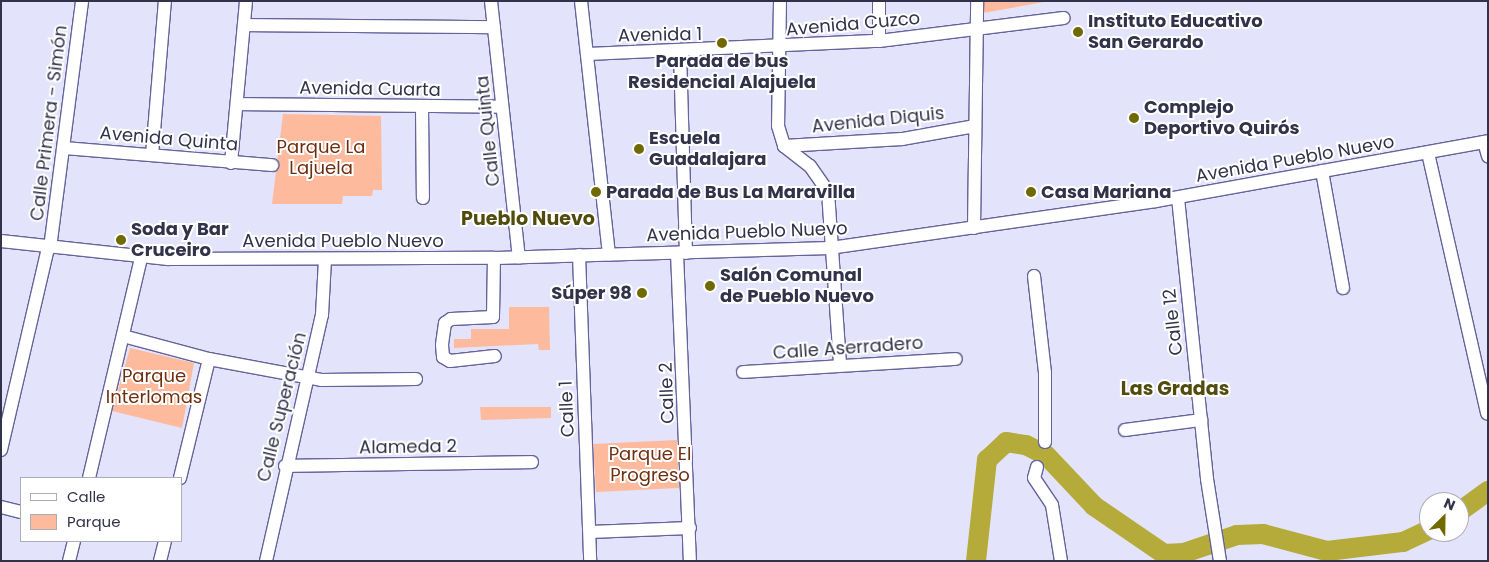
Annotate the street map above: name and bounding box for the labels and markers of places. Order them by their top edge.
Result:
place label: Instituto Educativo San Gerardo [1088,11,1263,54]
marker: Instituto Educativo San Gerardo [1072,26,1084,38]
marker: Parada de bus Residencial Alajuela [716,37,728,49]
place label: Parada de bus Residencial Alajuela [628,51,816,94]
place label: Complejo Deportivo Quirós [1144,97,1300,140]
marker: Complejo Deportivo Quirós [1128,112,1140,124]
place label: Escuela Guadalajara [649,128,766,170]
marker: Escuela Guadalajara [633,143,645,155]
place label: Parada de Bus La Maravilla [606,181,855,203]
place label: Casa Mariana [1041,181,1171,203]
marker: Parada de Bus La Maravilla [590,186,602,198]
marker: Casa Mariana [1025,186,1037,198]
place label: Soda y Bar Cruceiro [131,219,229,262]
marker: Soda y Bar Cruceiro [115,234,127,246]
place label: Salón Comunal de Pueblo Nuevo [720,265,874,308]
marker: Salón Comunal de Pueblo Nuevo [704,280,716,292]
place label: Súper 98 [551,282,632,304]
marker: Súper 98 [636,287,648,299]

